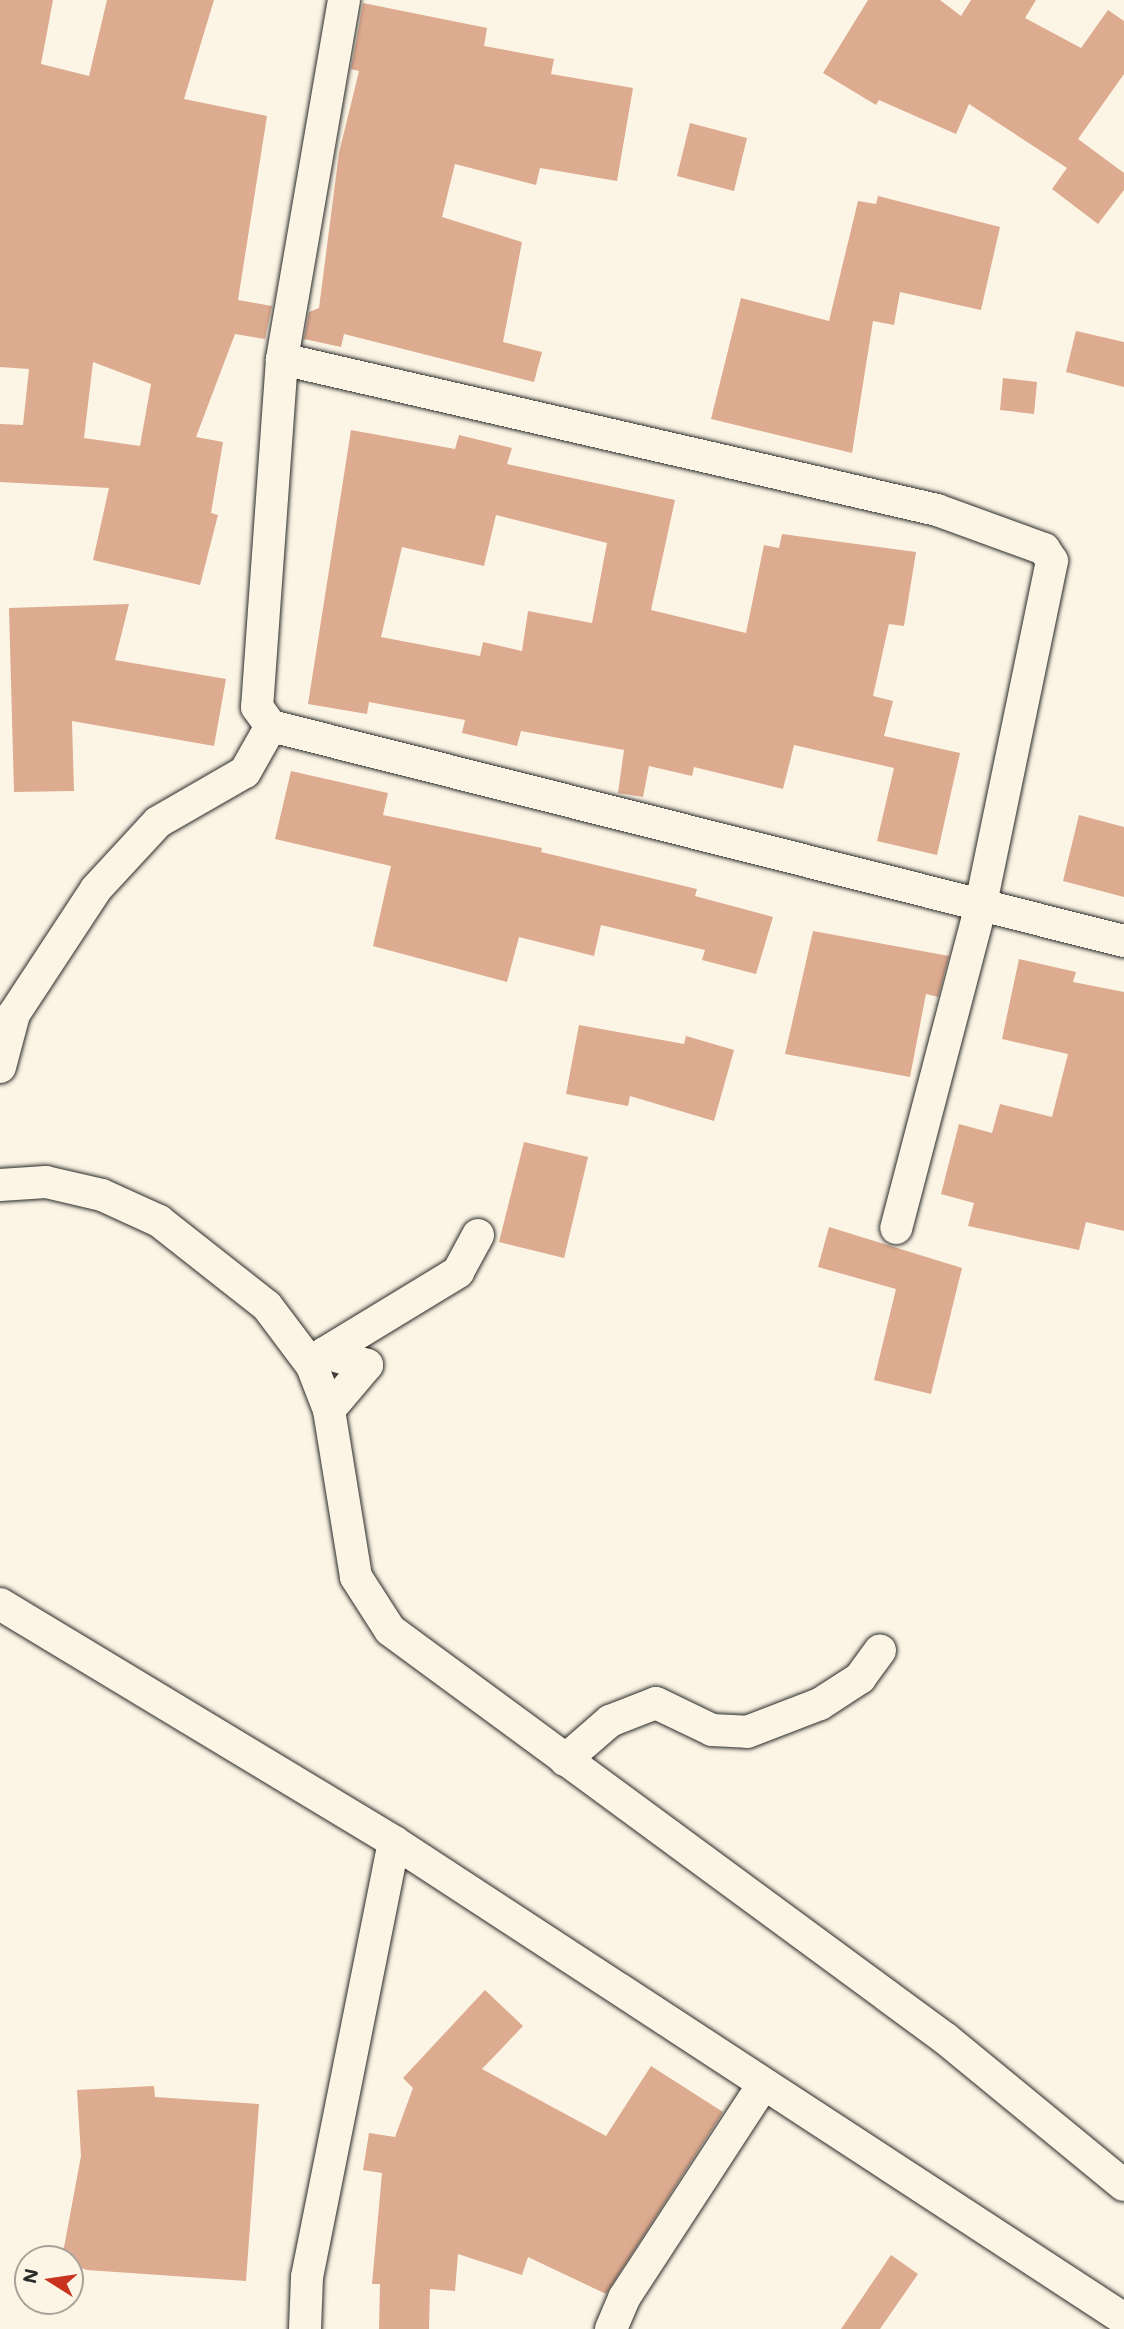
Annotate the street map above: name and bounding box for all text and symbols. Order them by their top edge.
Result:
north arrow [14,2245,84,2315]
text: N [16,2266,44,2286]

